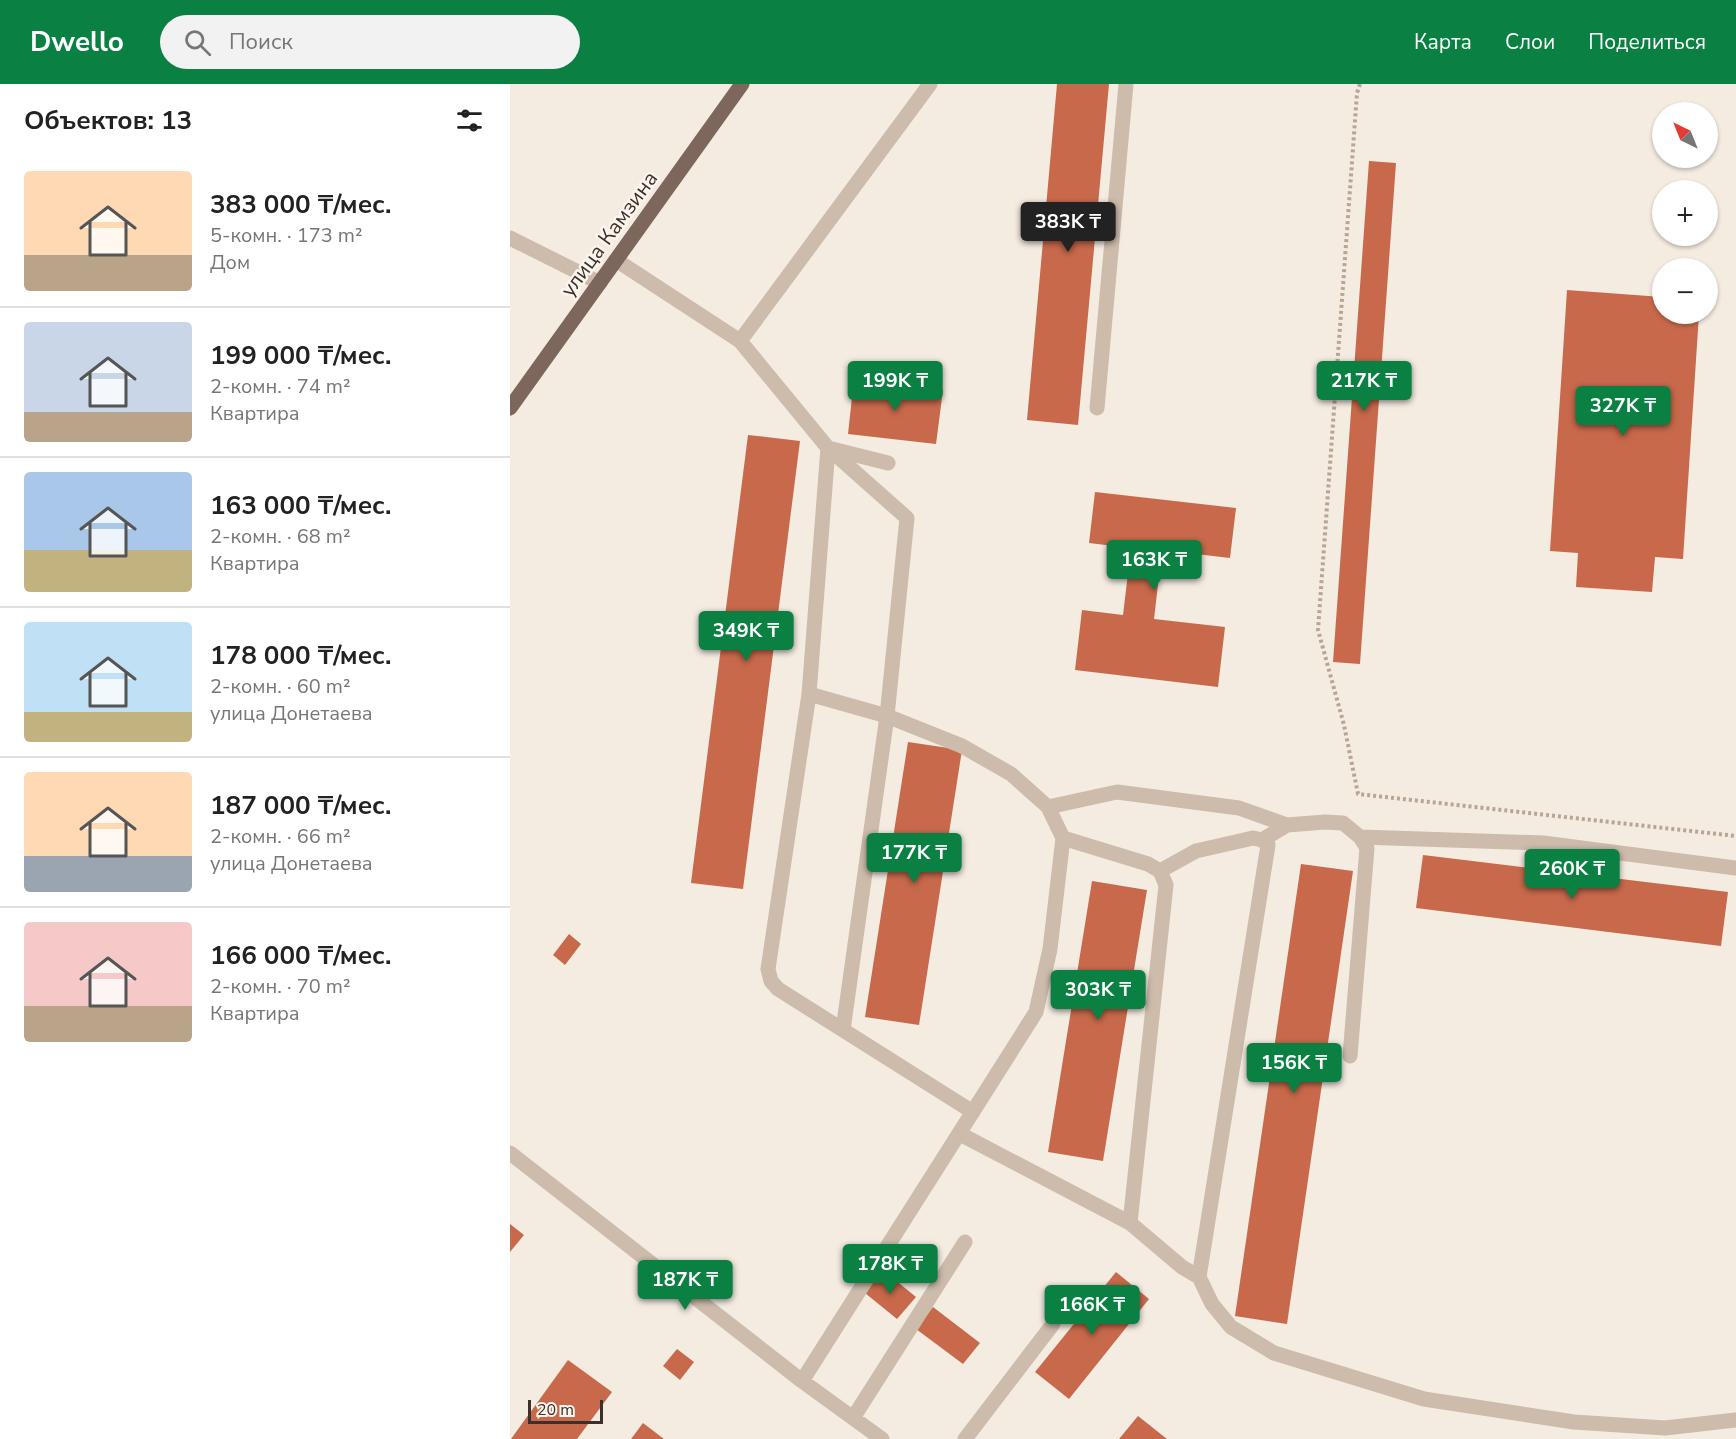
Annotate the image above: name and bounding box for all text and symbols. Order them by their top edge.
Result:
search box [160,15,580,69]
text: Dwello [30,23,124,61]
icon: search [181,26,214,59]
text: Поиск [229,27,293,57]
text: Карта [1414,28,1472,56]
text: Слои [1505,28,1555,56]
text: Поделиться [1588,28,1706,56]
north arrow [1652,102,1718,168]
map controls [1652,102,1718,324]
text: Объектов: 13 [24,103,192,138]
icon: filters [453,104,486,137]
street label: улица Камзина [554,166,664,302]
button: + [1652,180,1718,246]
text: 383 000 ₸/мес. [210,187,391,222]
icon: home [72,195,144,267]
pin: 383K ₸ [1019,202,1117,253]
text: 383K ₸ [1035,208,1101,235]
text: 5-комн. · 173 m² [210,222,363,249]
text: Дом [210,249,250,276]
button: − [1652,258,1718,324]
text: 199 000 ₸/мес. [210,338,391,373]
icon: home [72,346,144,418]
pin: 199K ₸ [846,361,944,412]
pin: 217K ₸ [1315,361,1413,412]
text: 199K ₸ [862,367,928,394]
text: 217K ₸ [1331,367,1397,394]
text: 2-комн. · 74 m² [210,373,351,400]
pin: 327K ₸ [1574,386,1672,437]
text: 327K ₸ [1590,392,1656,419]
text: Квартира [210,400,300,427]
text: 163 000 ₸/мес. [210,488,391,523]
icon: home [72,496,144,568]
text: 2-комн. · 68 m² [210,523,351,550]
pin: 163K ₸ [1105,540,1203,591]
text: 163K ₸ [1121,546,1187,573]
text: Квартира [210,550,300,577]
pin: 349K ₸ [697,611,795,662]
text: 349K ₸ [713,617,779,644]
text: 178 000 ₸/мес. [210,638,391,673]
icon: home [72,646,144,718]
text: 2-комн. · 60 m² [210,673,351,700]
text: улица Донетаева [210,700,373,727]
text: 187 000 ₸/мес. [210,788,391,823]
icon: home [72,796,144,868]
text: 2-комн. · 66 m² [210,823,351,850]
pin: 177K ₸ [865,833,963,884]
text: 177K ₸ [881,839,947,866]
pin: 260K ₸ [1523,849,1621,900]
text: улица Донетаева [210,850,373,877]
text: 260K ₸ [1539,855,1605,882]
text: 166 000 ₸/мес. [210,938,391,973]
icon: home [72,946,144,1018]
pin: 303K ₸ [1049,970,1147,1021]
text: 2-комн. · 70 m² [210,973,351,1000]
text: 303K ₸ [1065,976,1131,1003]
text: Квартира [210,1000,300,1027]
pin: 156K ₸ [1245,1043,1343,1094]
text: 156K ₸ [1261,1049,1327,1076]
pin: 178K ₸ [841,1244,939,1295]
text: 178K ₸ [857,1250,923,1277]
pin: 187K ₸ [636,1260,734,1311]
text: 187K ₸ [652,1266,718,1293]
pin: 166K ₸ [1043,1285,1141,1336]
text: 166K ₸ [1059,1291,1125,1318]
scale bar [528,1397,603,1424]
text: 20 m [537,1399,574,1421]

